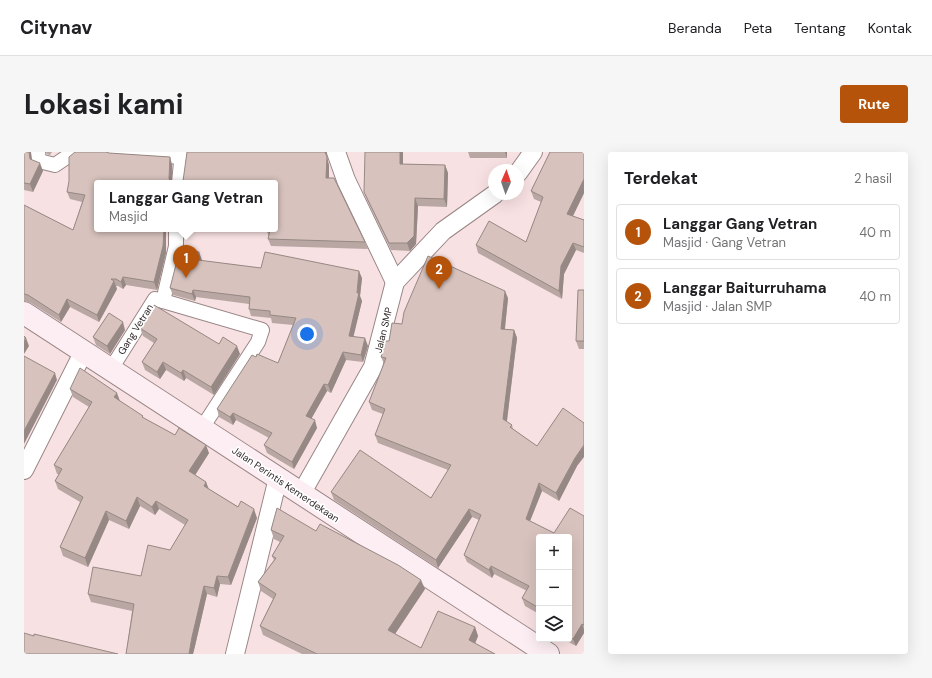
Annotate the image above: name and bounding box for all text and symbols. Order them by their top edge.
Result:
text: Citynav [20,15,92,40]
text: Beranda [668,19,722,37]
text: Peta [744,19,772,37]
text: Tentang [794,19,846,37]
text: Kontak [868,19,912,37]
button: Rute [840,85,908,123]
text: Lokasi kami [24,86,183,123]
north arrow [488,164,524,200]
text: Terdekat [624,167,698,189]
text: 2 hasil [854,170,892,187]
popup [94,180,278,232]
text: Langgar Gang Vetran [109,188,263,208]
text: Masjid [109,208,148,225]
text: Langgar Gang Vetran [663,214,817,234]
text: 1 [636,224,640,241]
text: 40 m [859,224,891,241]
text: Masjid · Gang Vetran [663,234,786,251]
pin: 1 [173,245,199,278]
pin: 2 [426,256,452,289]
text: Langgar Baiturruhama [663,278,826,298]
text: 2 [634,288,642,305]
text: 40 m [859,288,891,305]
text: Masjid · Jalan SMP [663,298,772,315]
street label: Gang Vetran [115,301,156,357]
street label: Jalan SMP [372,306,395,354]
your location [297,324,317,344]
street label: Jalan Perintis Kemerdekaan [230,444,342,525]
map controls [536,534,572,642]
button: + [536,534,572,570]
button: − [536,570,572,606]
button: layers [536,606,572,642]

